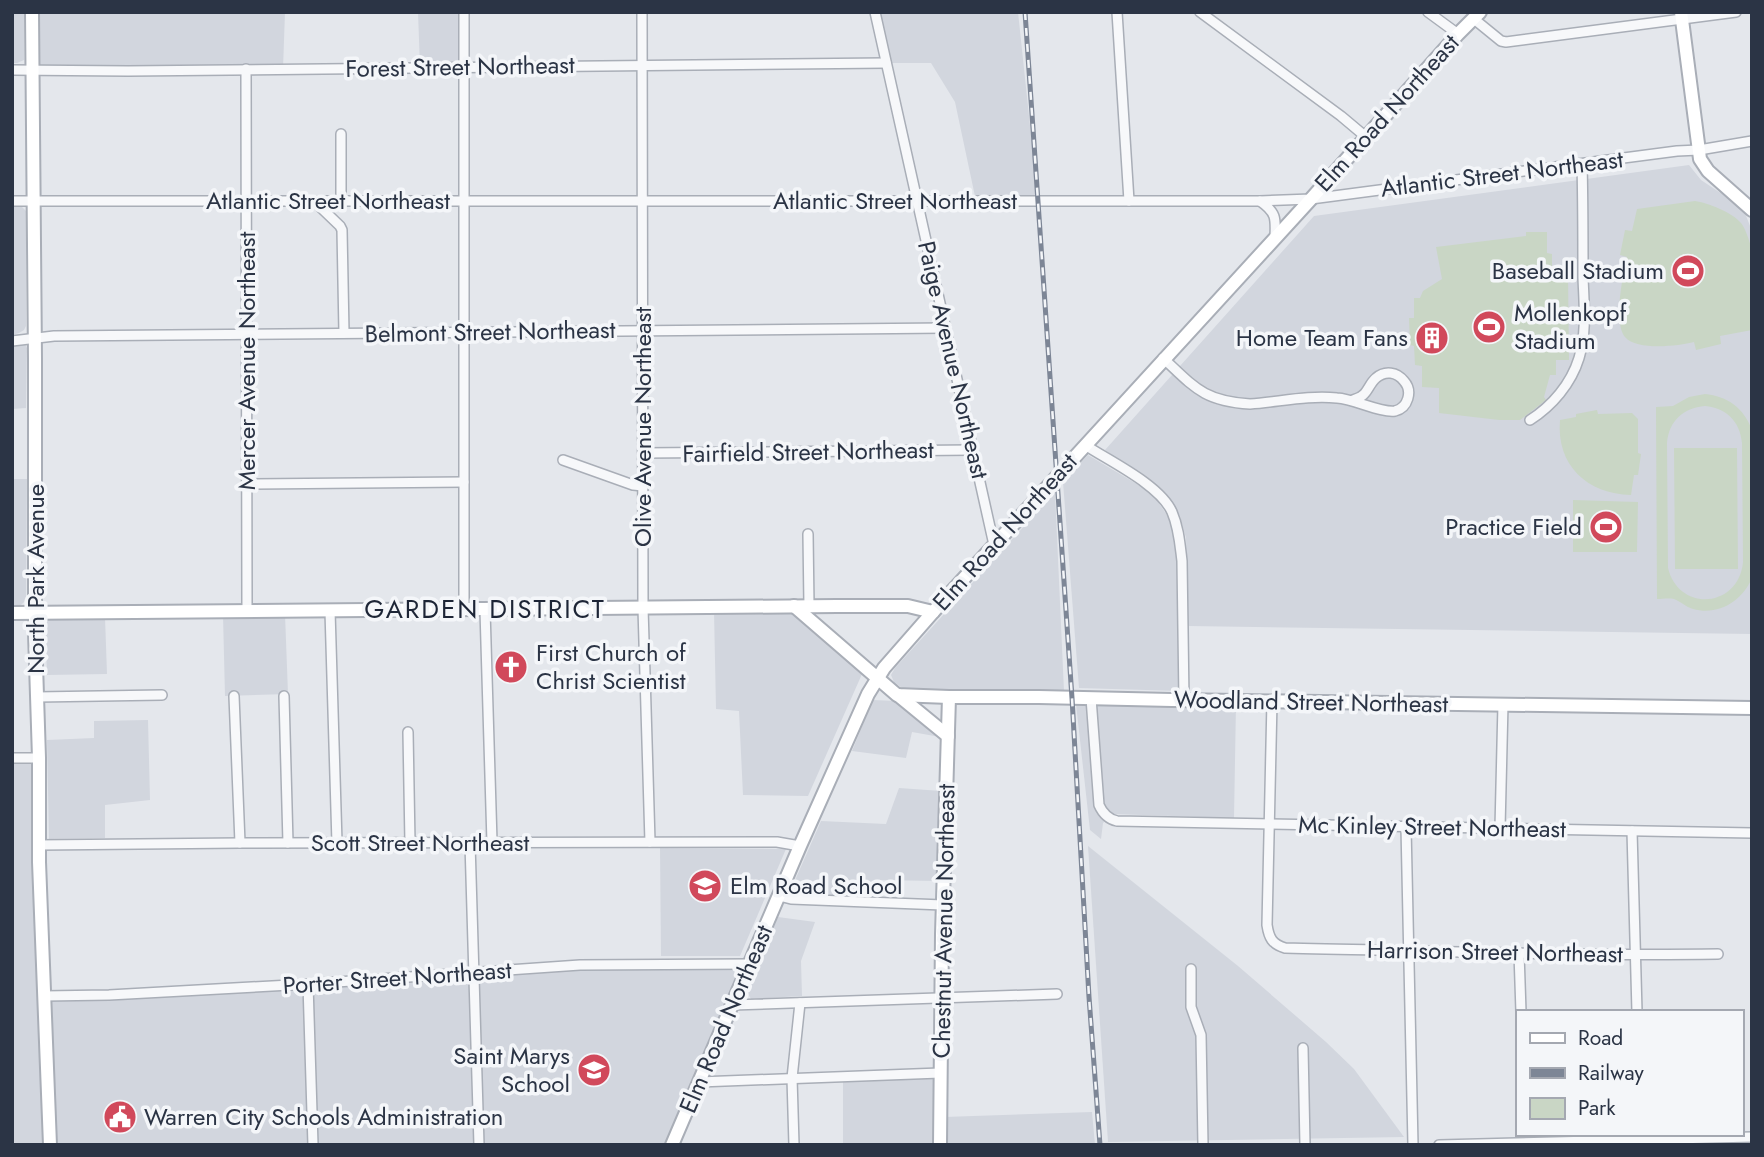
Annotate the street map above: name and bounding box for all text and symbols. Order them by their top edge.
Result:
street label: Elm Road Northeast [1306,26,1467,199]
street label: Forest Street Northeast [345,47,575,86]
street label: Atlantic Street Northeast [1379,141,1625,206]
street label: Atlantic Street Northeast [206,183,450,218]
street label: Atlantic Street Northeast [773,183,1017,218]
street label: Mercer Avenue Northeast [229,231,264,490]
street label: Paige Avenue Northeast [909,238,998,482]
sports icon: Baseball Stadium [1669,252,1707,290]
place label: Baseball Stadium [1492,253,1664,288]
place label: Mollenkopf Stadium [1514,295,1628,358]
street label: Olive Avenue Northeast [625,307,660,547]
sports icon: Mollenkopf Stadium [1470,308,1508,346]
street label: Belmont Street Northeast [364,312,616,351]
building icon: Home Team Fans [1413,319,1451,357]
place label: Home Team Fans [1236,320,1408,355]
street label: Fairfield Street Northeast [682,432,934,471]
street label: Elm Road Northeast [924,445,1085,618]
street label: North Park Avenue [18,484,53,674]
sports icon: Practice Field [1587,508,1625,546]
place label: Practice Field [1445,509,1582,544]
district label: GARDEN DISTRICT [364,590,606,628]
place label: First Church of Christ Scientist [536,635,687,698]
church icon: First Church of Christ Scientist [492,648,530,686]
street label: Woodland Street Northeast [1174,682,1449,721]
street label: Chestnut Avenue Northeast [924,783,963,1059]
street label: Mc Kinley Street Northeast [1298,807,1566,846]
street label: Scott Street Northeast [311,825,530,860]
school or university icon: Elm Road School [686,867,724,905]
place label: Elm Road School [730,868,903,903]
street label: Elm Road Northeast [670,919,781,1118]
street label: Harrison Street Northeast [1367,932,1624,971]
street label: Porter Street Northeast [281,952,513,1003]
legend [1516,1010,1743,1136]
text: Road [1578,1023,1623,1053]
place label: Saint Marys School [453,1038,570,1101]
school or university icon: Saint Marys School [575,1051,613,1089]
text: Railway [1578,1058,1644,1088]
text: Park [1578,1093,1616,1123]
public building icon: Warren City Schools Administration [101,1098,139,1136]
place label: Warren City Schools Administration [144,1099,503,1134]

